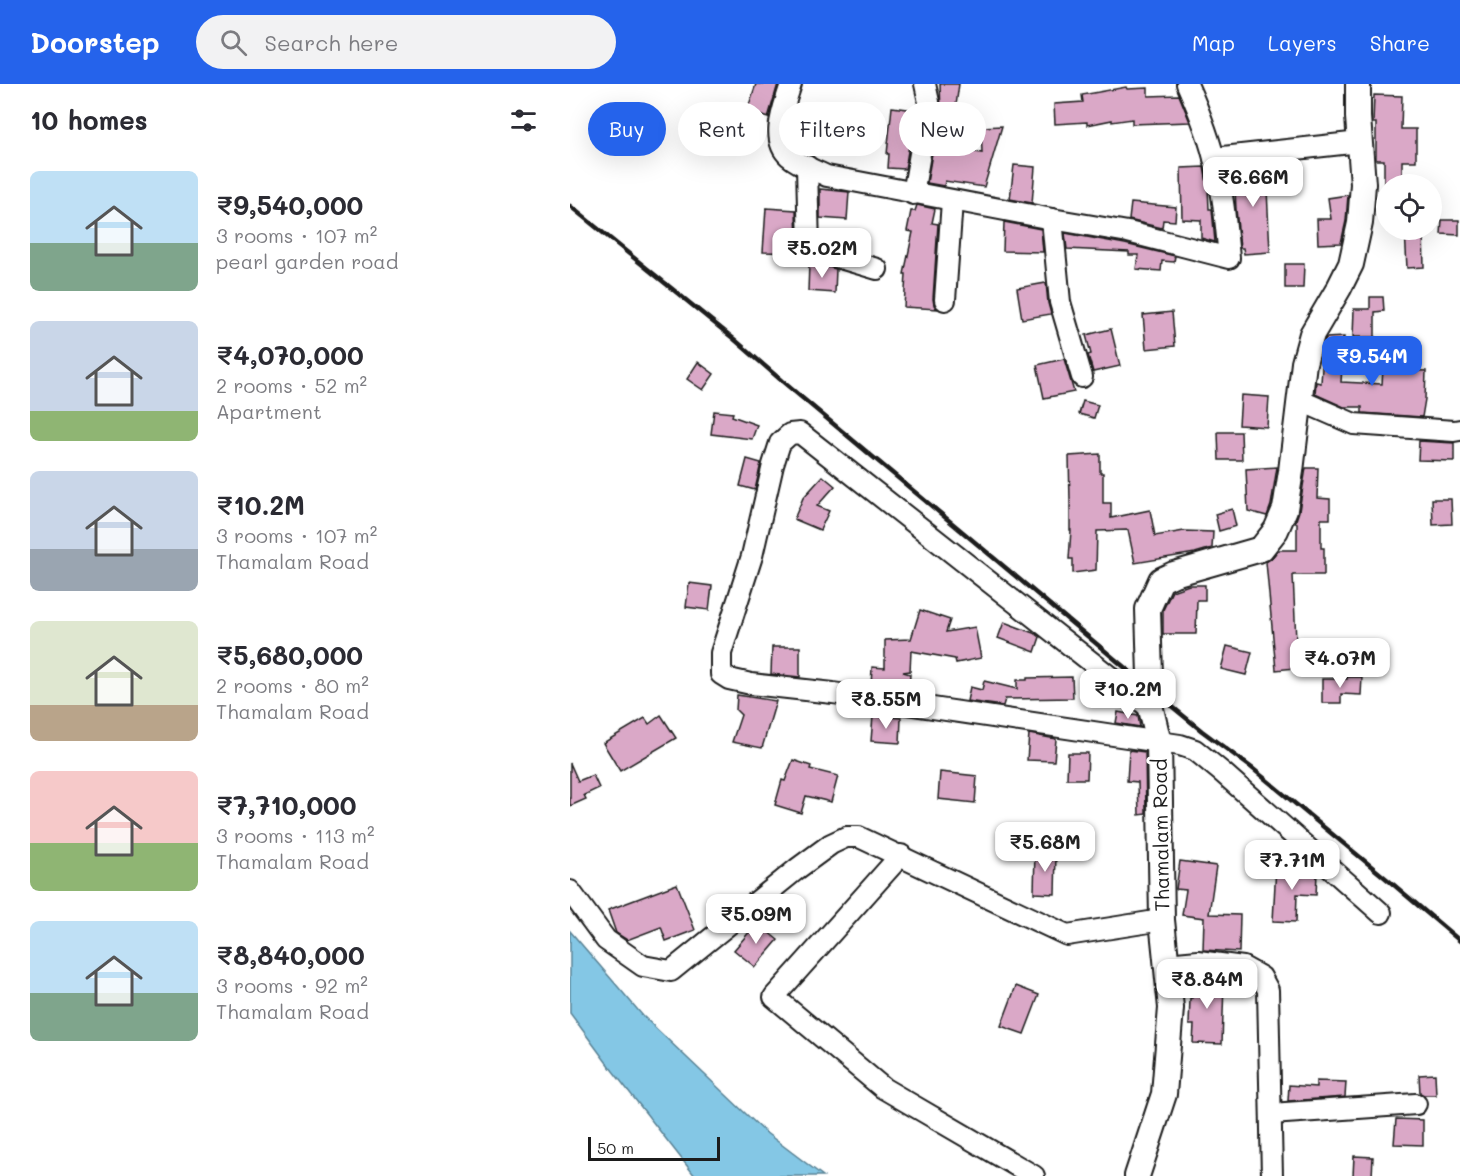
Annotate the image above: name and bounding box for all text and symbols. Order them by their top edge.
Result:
search box [196,15,616,69]
text: Doorstep [30,24,160,60]
icon: search [217,26,250,59]
text: Search here [265,28,398,57]
text: Map [1192,29,1235,56]
text: Layers [1268,29,1337,56]
text: Share [1370,29,1430,56]
chip: Buy [588,102,666,156]
chip: Rent [678,102,767,156]
chip: Filters [779,102,887,156]
chip: New [899,102,986,156]
text: 10 homes [30,103,148,137]
icon: filters [507,104,540,137]
pin: ₹6.66M [1204,157,1302,208]
text: ₹6.66M [1217,163,1289,189]
map controls [1376,174,1442,240]
button: locate [1376,174,1442,240]
text: ₹9,540,000 [216,188,363,222]
icon: home [78,195,150,267]
text: 3 rooms · 107 m² [216,222,377,248]
pin: ₹5.02M [773,228,871,279]
text: ₹5.02M [786,234,858,260]
text: pearl garden road [216,248,398,274]
pin: ₹9.54M [1323,336,1421,387]
text: ₹4,070,000 [216,338,364,372]
text: ₹9.54M [1336,342,1408,368]
icon: home [78,345,150,417]
text: 2 rooms · 52 m² [216,372,367,398]
text: Apartment [216,398,322,424]
text: ₹10.2M [216,488,305,522]
icon: home [78,495,150,567]
text: 3 rooms · 107 m² [216,522,377,548]
text: Thamalam Road [216,548,369,574]
text: ₹5,680,000 [216,638,363,672]
pin: ₹4.07M [1291,638,1389,689]
text: ₹4.07M [1304,644,1376,670]
icon: home [78,645,150,717]
pin: ₹10.2M [1079,669,1177,720]
text: 2 rooms · 80 m² [216,672,369,698]
text: ₹10.2M [1094,675,1162,701]
pin: ₹8.55M [837,679,935,730]
text: ₹8.55M [850,685,922,711]
text: Thamalam Road [216,698,369,724]
street label: Thamalam Road [1146,758,1174,912]
text: ₹7,710,000 [216,788,357,822]
icon: home [78,795,150,867]
text: 3 rooms · 113 m² [216,822,375,848]
pin: ₹5.68M [996,822,1094,873]
text: ₹5.68M [1009,828,1081,854]
pin: ₹7.71M [1243,840,1341,891]
text: ₹7.71M [1259,846,1325,872]
text: Thamalam Road [216,848,369,874]
pin: ₹5.09M [707,894,805,945]
text: ₹5.09M [720,900,792,926]
text: ₹8,840,000 [216,938,365,972]
icon: home [78,945,150,1017]
pin: ₹8.84M [1158,959,1256,1010]
text: ₹8.84M [1170,965,1244,991]
text: 3 rooms · 92 m² [216,972,368,998]
text: Thamalam Road [216,998,369,1024]
scale bar [588,1134,720,1162]
text: 50 m [597,1137,634,1158]

